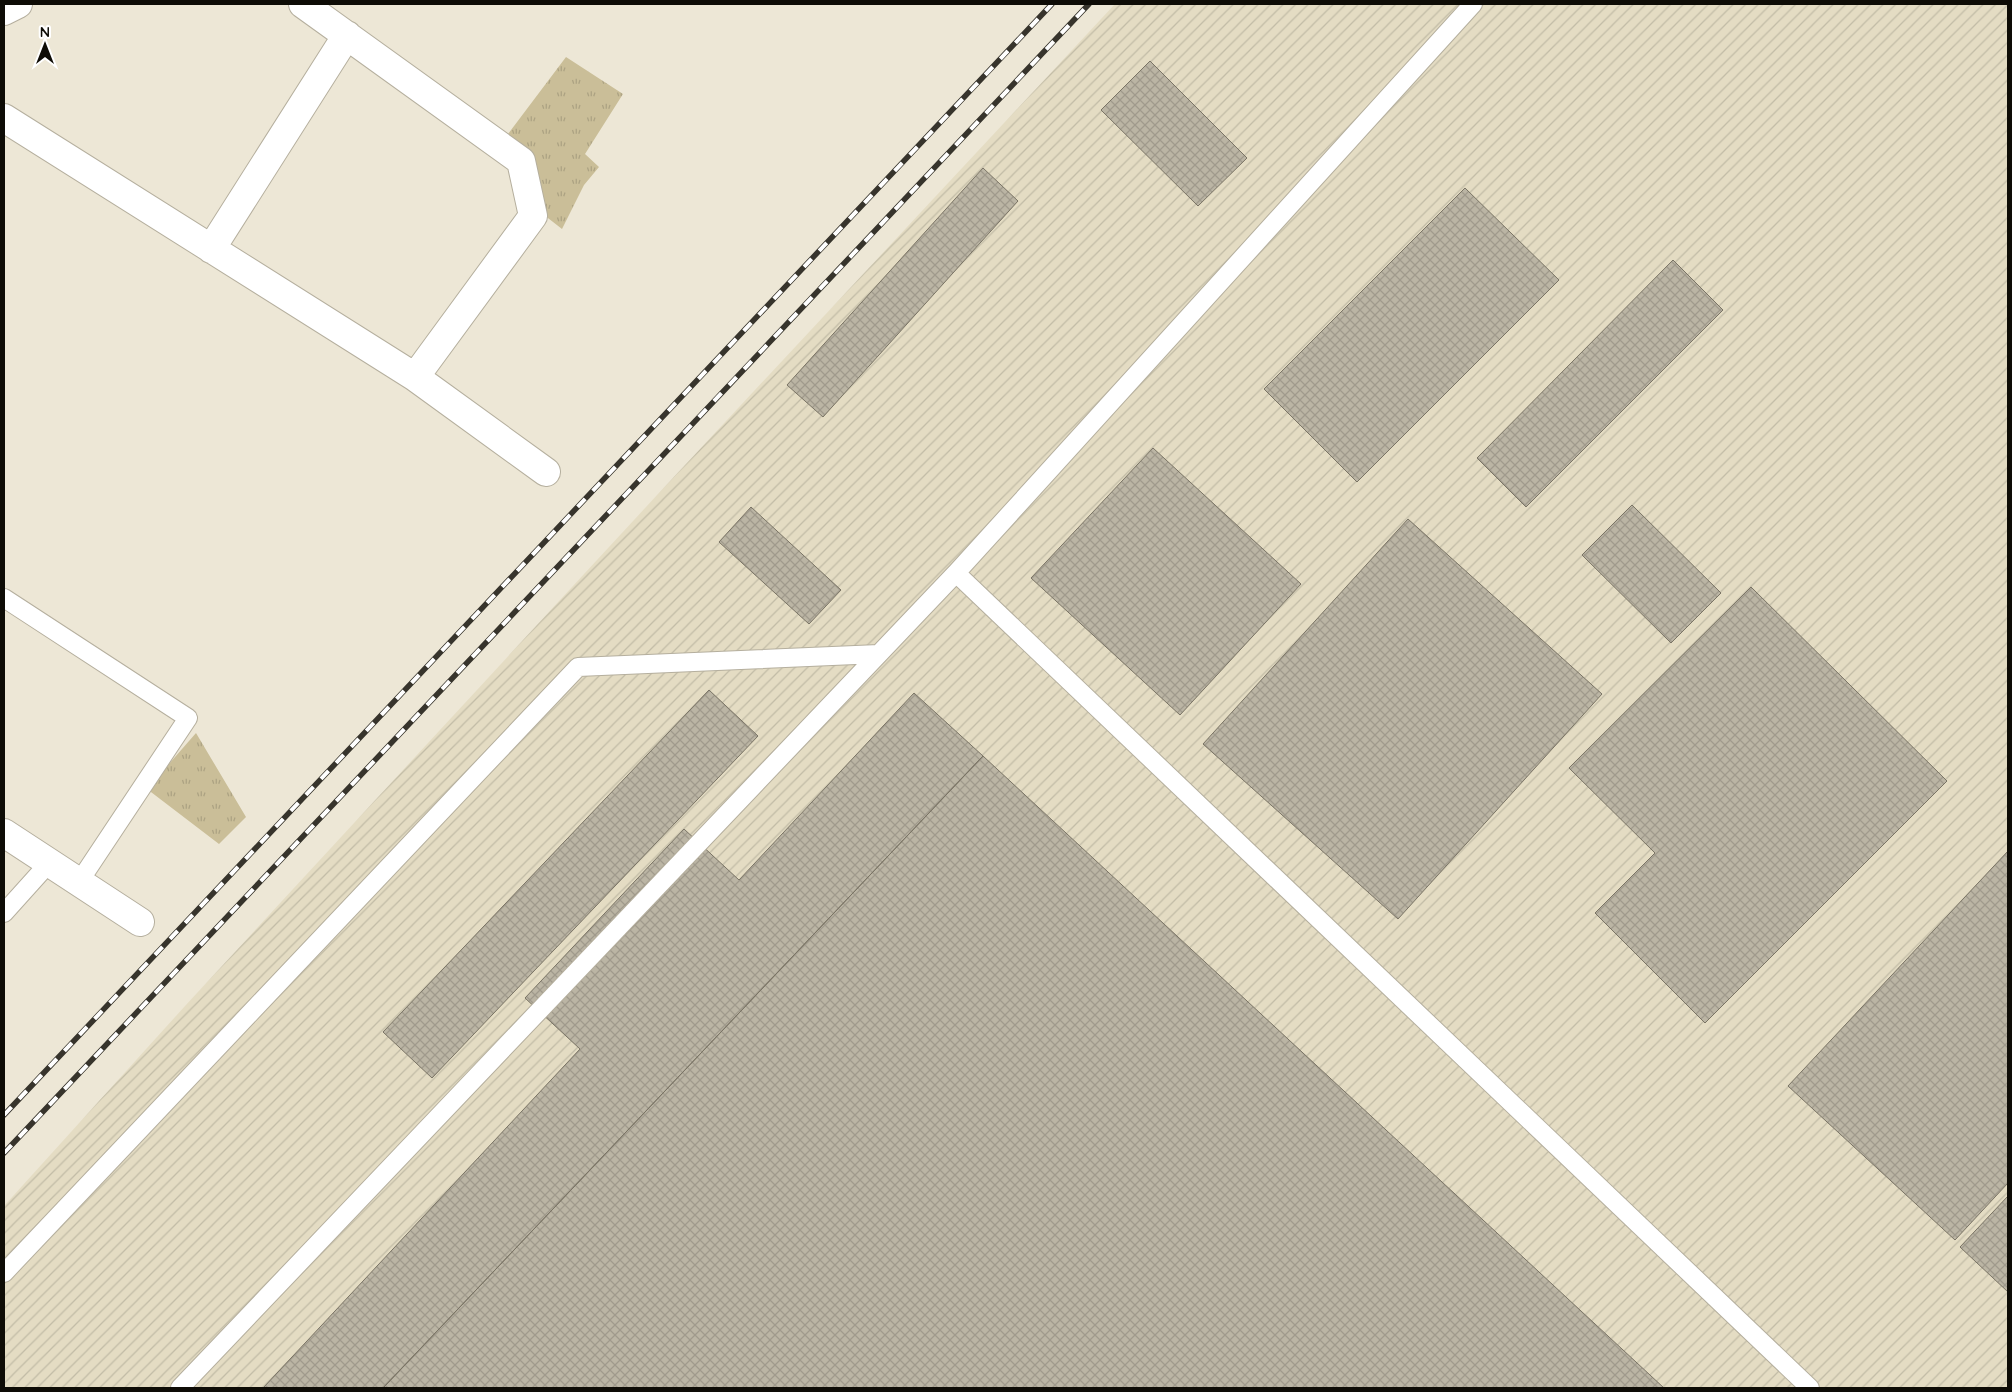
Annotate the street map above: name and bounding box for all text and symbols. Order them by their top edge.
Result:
north arrow [20,20,70,70]
text: N [40,23,50,41]

